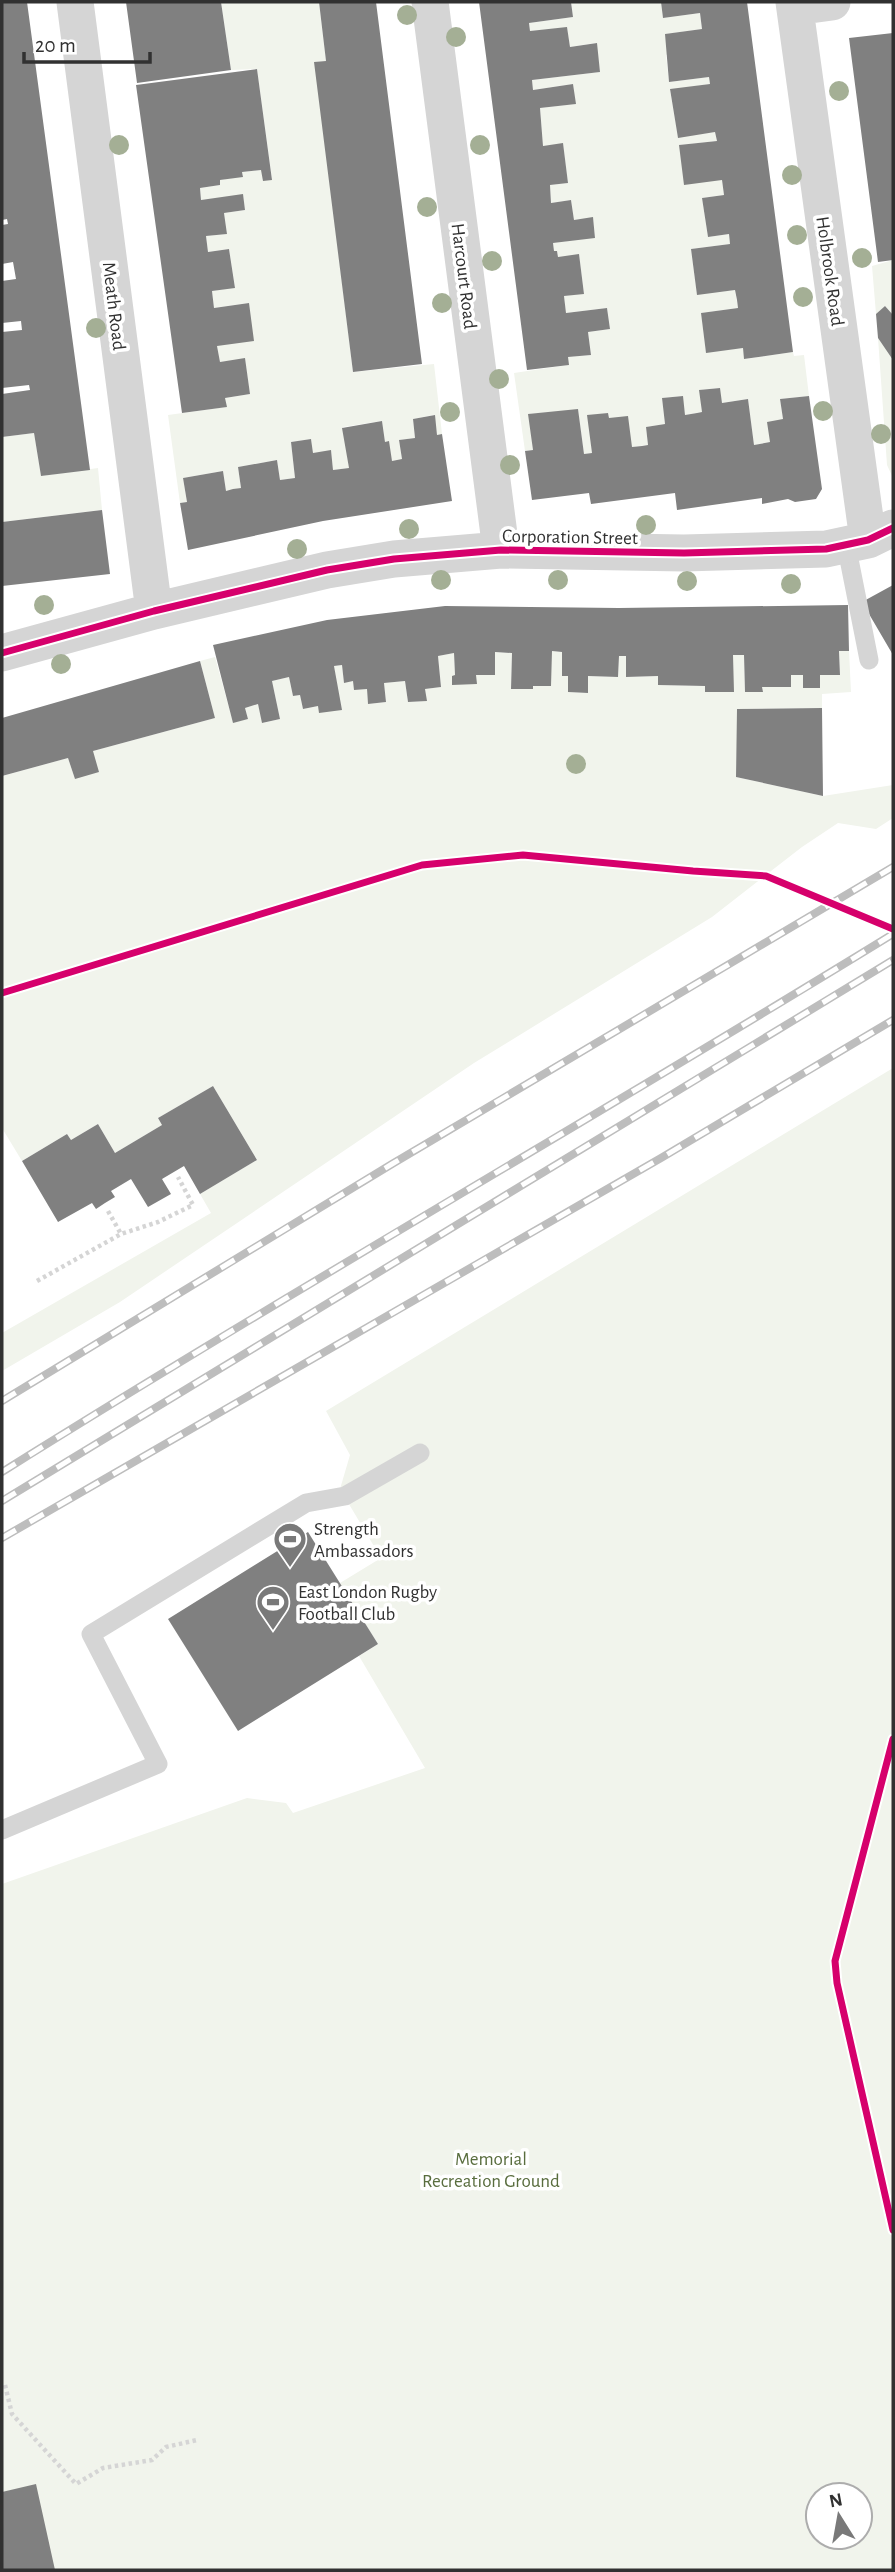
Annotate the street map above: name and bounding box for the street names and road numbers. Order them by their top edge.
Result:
street label: Holbrook Road [812,215,847,327]
street label: Harcourt Road [448,222,479,330]
street label: Meath Road [99,261,128,352]
street label: Corporation Street [502,527,638,548]

